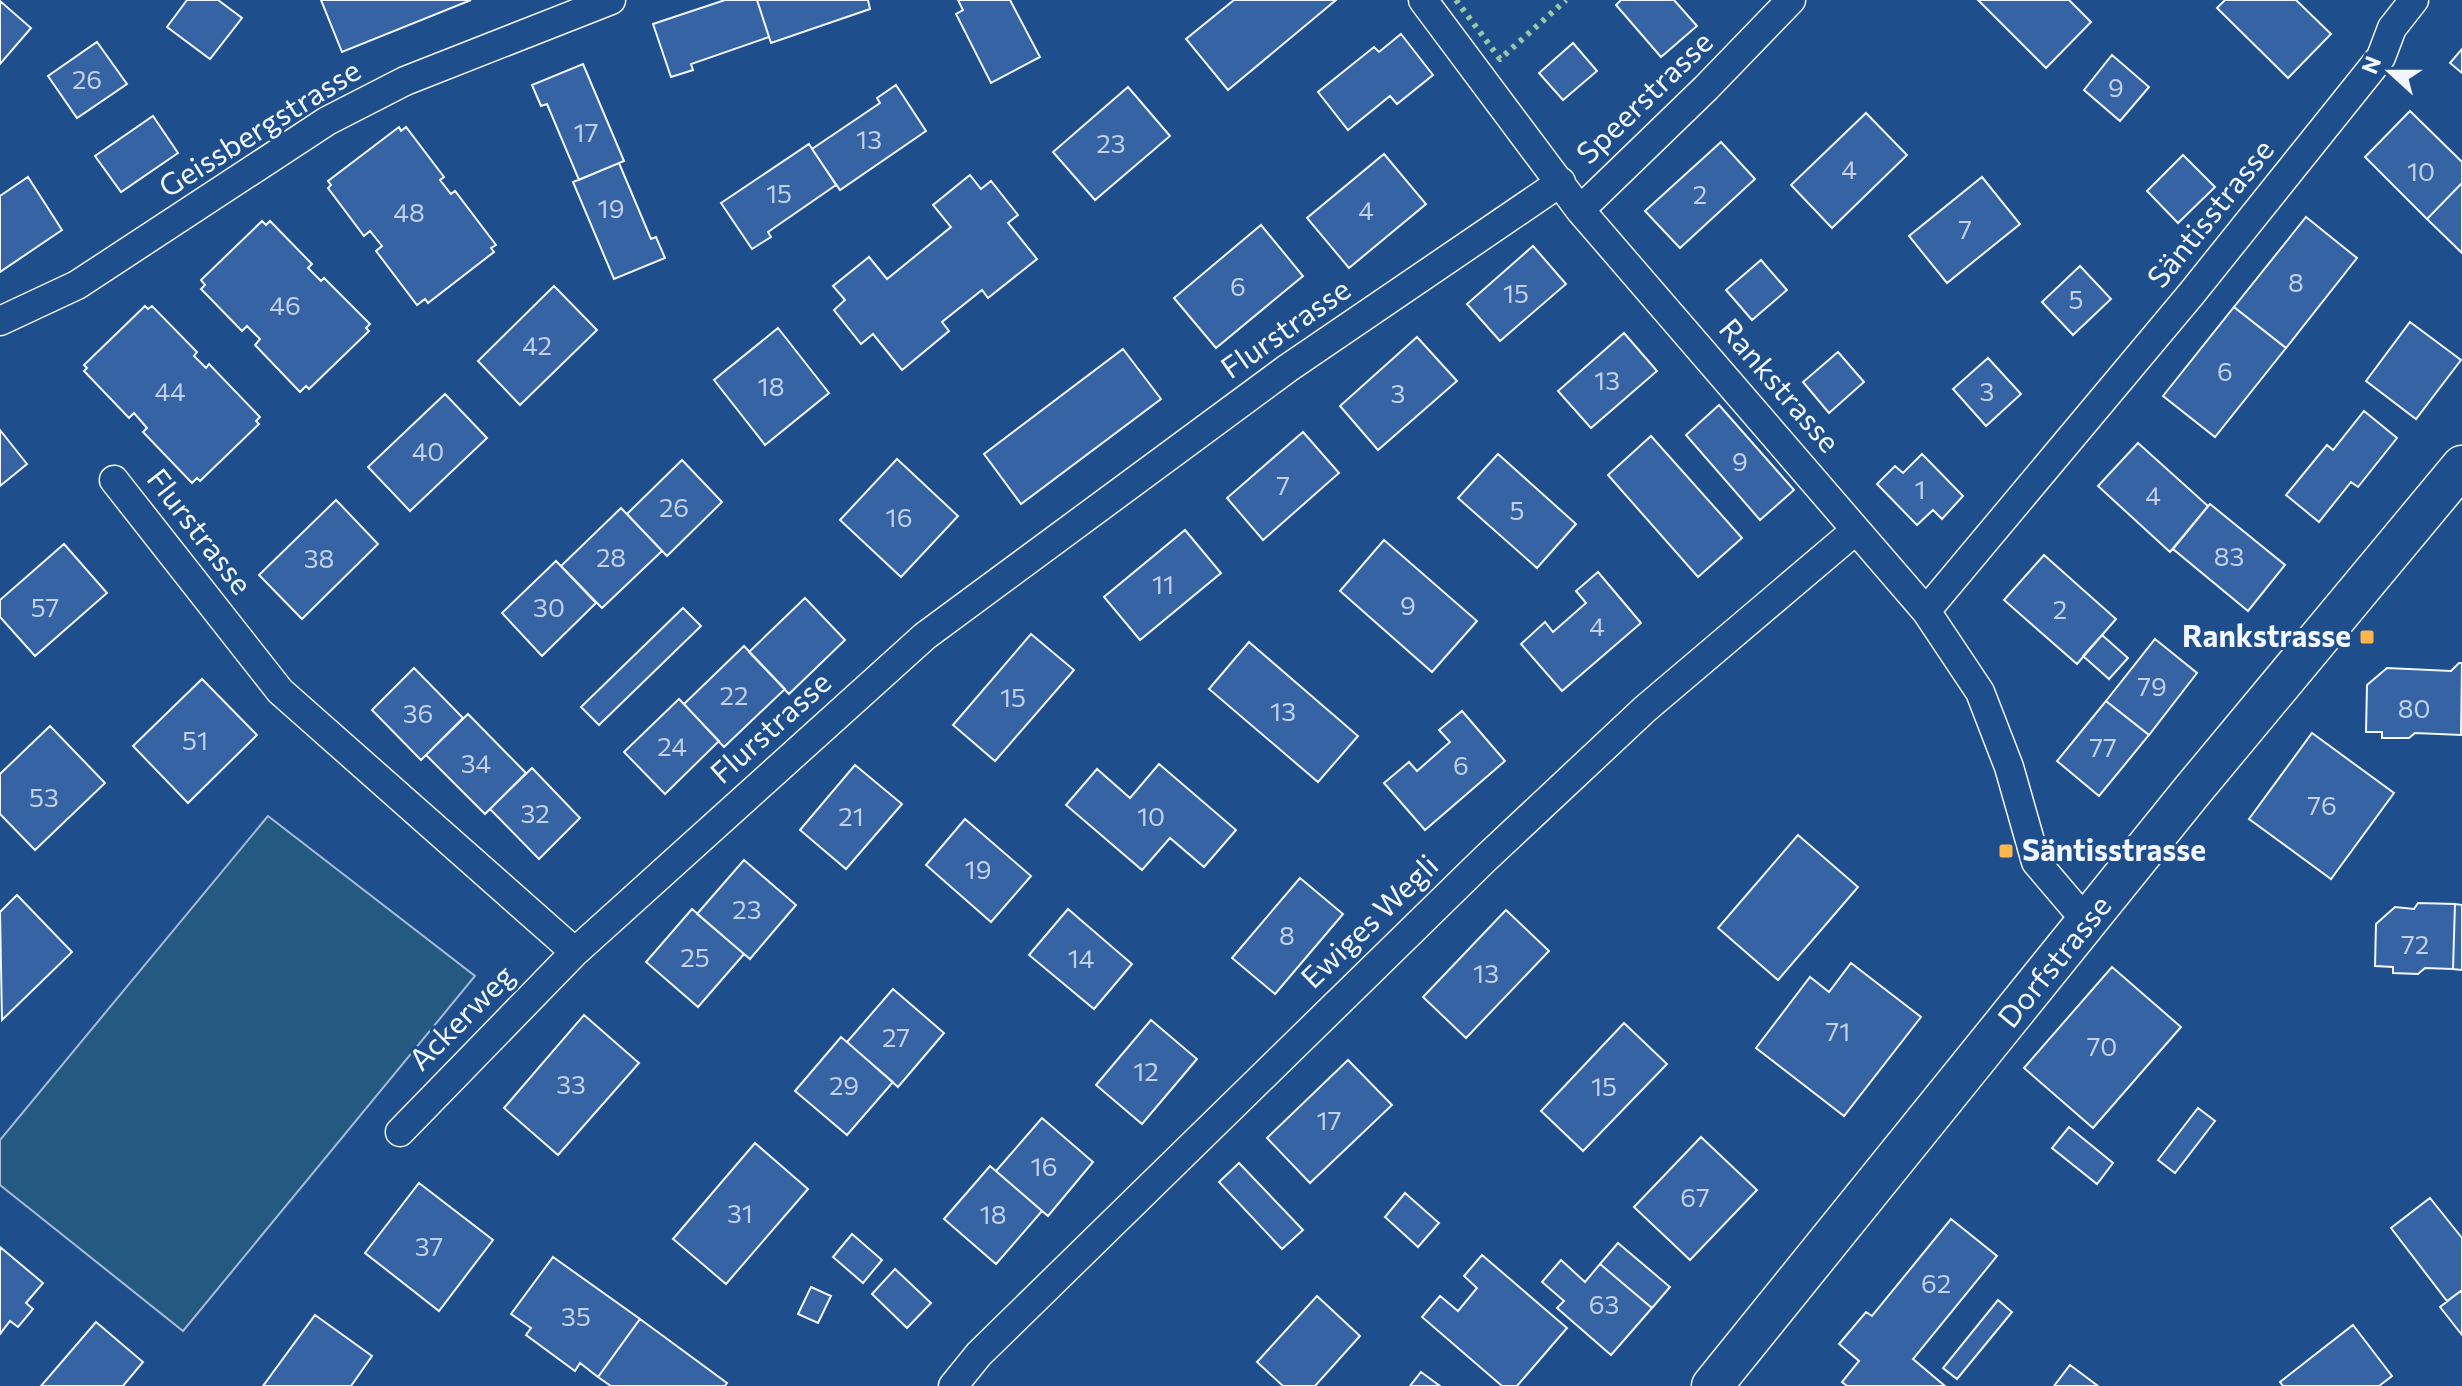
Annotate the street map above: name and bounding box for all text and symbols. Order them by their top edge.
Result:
street label: Speerstrasse [1568,22,1719,170]
north arrow [2350,32,2430,112]
street label: Geissbergstrasse [151,50,366,204]
text: N [2355,52,2386,77]
house number: 26 [72,63,102,94]
house number: 9 [2108,71,2124,102]
house number: 17 [574,116,598,147]
house number: 13 [856,123,882,154]
house number: 23 [1096,127,1126,158]
street label: Säntisstrasse [2138,131,2280,294]
house number: 4 [1841,153,1857,184]
house number: 10 [2407,155,2435,186]
house number: 15 [766,177,792,208]
house number: 2 [1693,178,1707,209]
house number: 19 [598,192,624,223]
house number: 4 [1358,194,1374,225]
house number: 48 [393,196,425,227]
house number: 7 [1958,213,1972,244]
house number: 8 [2288,266,2304,297]
street label: Flurstrasse [1213,269,1356,385]
house number: 6 [1230,270,1246,301]
house number: 15 [1503,277,1529,308]
house number: 5 [2069,283,2083,314]
house number: 46 [269,289,301,320]
street label: Rankstrasse [1713,310,1849,459]
house number: 42 [522,329,552,360]
house number: 6 [2217,355,2233,386]
house number: 13 [1594,364,1620,395]
house number: 18 [758,370,784,401]
house number: 44 [154,375,186,406]
house number: 3 [1980,375,1994,406]
house number: 3 [1391,377,1405,408]
house number: 40 [412,435,444,466]
house number: 9 [1732,445,1748,476]
street label: Flurstrasse [140,460,262,601]
house number: 7 [1276,469,1290,500]
house number: 1 [1914,473,1926,504]
house number: 4 [2145,479,2161,510]
house number: 26 [659,491,689,522]
house number: 5 [1510,494,1524,525]
house number: 16 [886,501,912,532]
house number: 83 [2214,540,2244,571]
house number: 28 [596,541,626,572]
house number: 38 [304,542,334,573]
house number: 11 [1152,568,1174,599]
house number: 9 [1400,589,1416,620]
house number: 57 [31,591,59,622]
house number: 30 [533,591,565,622]
house number: 2 [2053,593,2067,624]
house number: 4 [1589,610,1605,641]
place label: Rankstrasse [2182,616,2351,653]
marker: Rankstrasse [2358,628,2376,646]
street label: Flurstrasse [701,662,837,790]
house number: 79 [2137,670,2167,701]
house number: 22 [720,679,748,710]
house number: 15 [1000,681,1026,712]
house number: 80 [2398,692,2430,723]
house number: 13 [1270,695,1296,726]
house number: 36 [403,697,433,728]
house number: 51 [182,724,208,755]
house number: 24 [657,730,687,761]
house number: 77 [2089,731,2117,762]
house number: 34 [461,747,491,778]
house number: 6 [1453,749,1469,780]
house number: 53 [29,781,59,812]
house number: 76 [2307,789,2337,820]
house number: 32 [520,797,550,828]
house number: 21 [838,800,864,831]
house number: 10 [1137,800,1165,831]
place label: Säntisstrasse [2022,830,2206,867]
marker: Säntisstrasse [1997,842,2015,860]
street label: Ewiges Wegli [1292,846,1444,995]
house number: 19 [965,853,991,884]
street label: Dorfstrasse [1988,887,2118,1034]
house number: 23 [732,893,762,924]
house number: 8 [1279,919,1295,950]
house number: 72 [2401,928,2429,959]
house number: 25 [680,941,710,972]
house number: 14 [1068,942,1094,973]
street label: Ackerweg [400,956,521,1077]
house number: 13 [1473,957,1499,988]
house number: 71 [1826,1015,1850,1046]
house number: 27 [882,1021,910,1052]
house number: 70 [2087,1030,2117,1061]
house number: 12 [1133,1055,1159,1086]
house number: 33 [556,1068,586,1099]
house number: 29 [829,1069,859,1100]
house number: 15 [1591,1070,1617,1101]
house number: 17 [1317,1104,1341,1135]
house number: 16 [1031,1150,1057,1181]
house number: 67 [1680,1181,1710,1212]
house number: 31 [727,1197,753,1228]
house number: 18 [980,1198,1006,1229]
house number: 37 [415,1230,443,1261]
house number: 62 [1921,1267,1951,1298]
house number: 63 [1589,1288,1619,1319]
house number: 35 [561,1300,591,1331]

